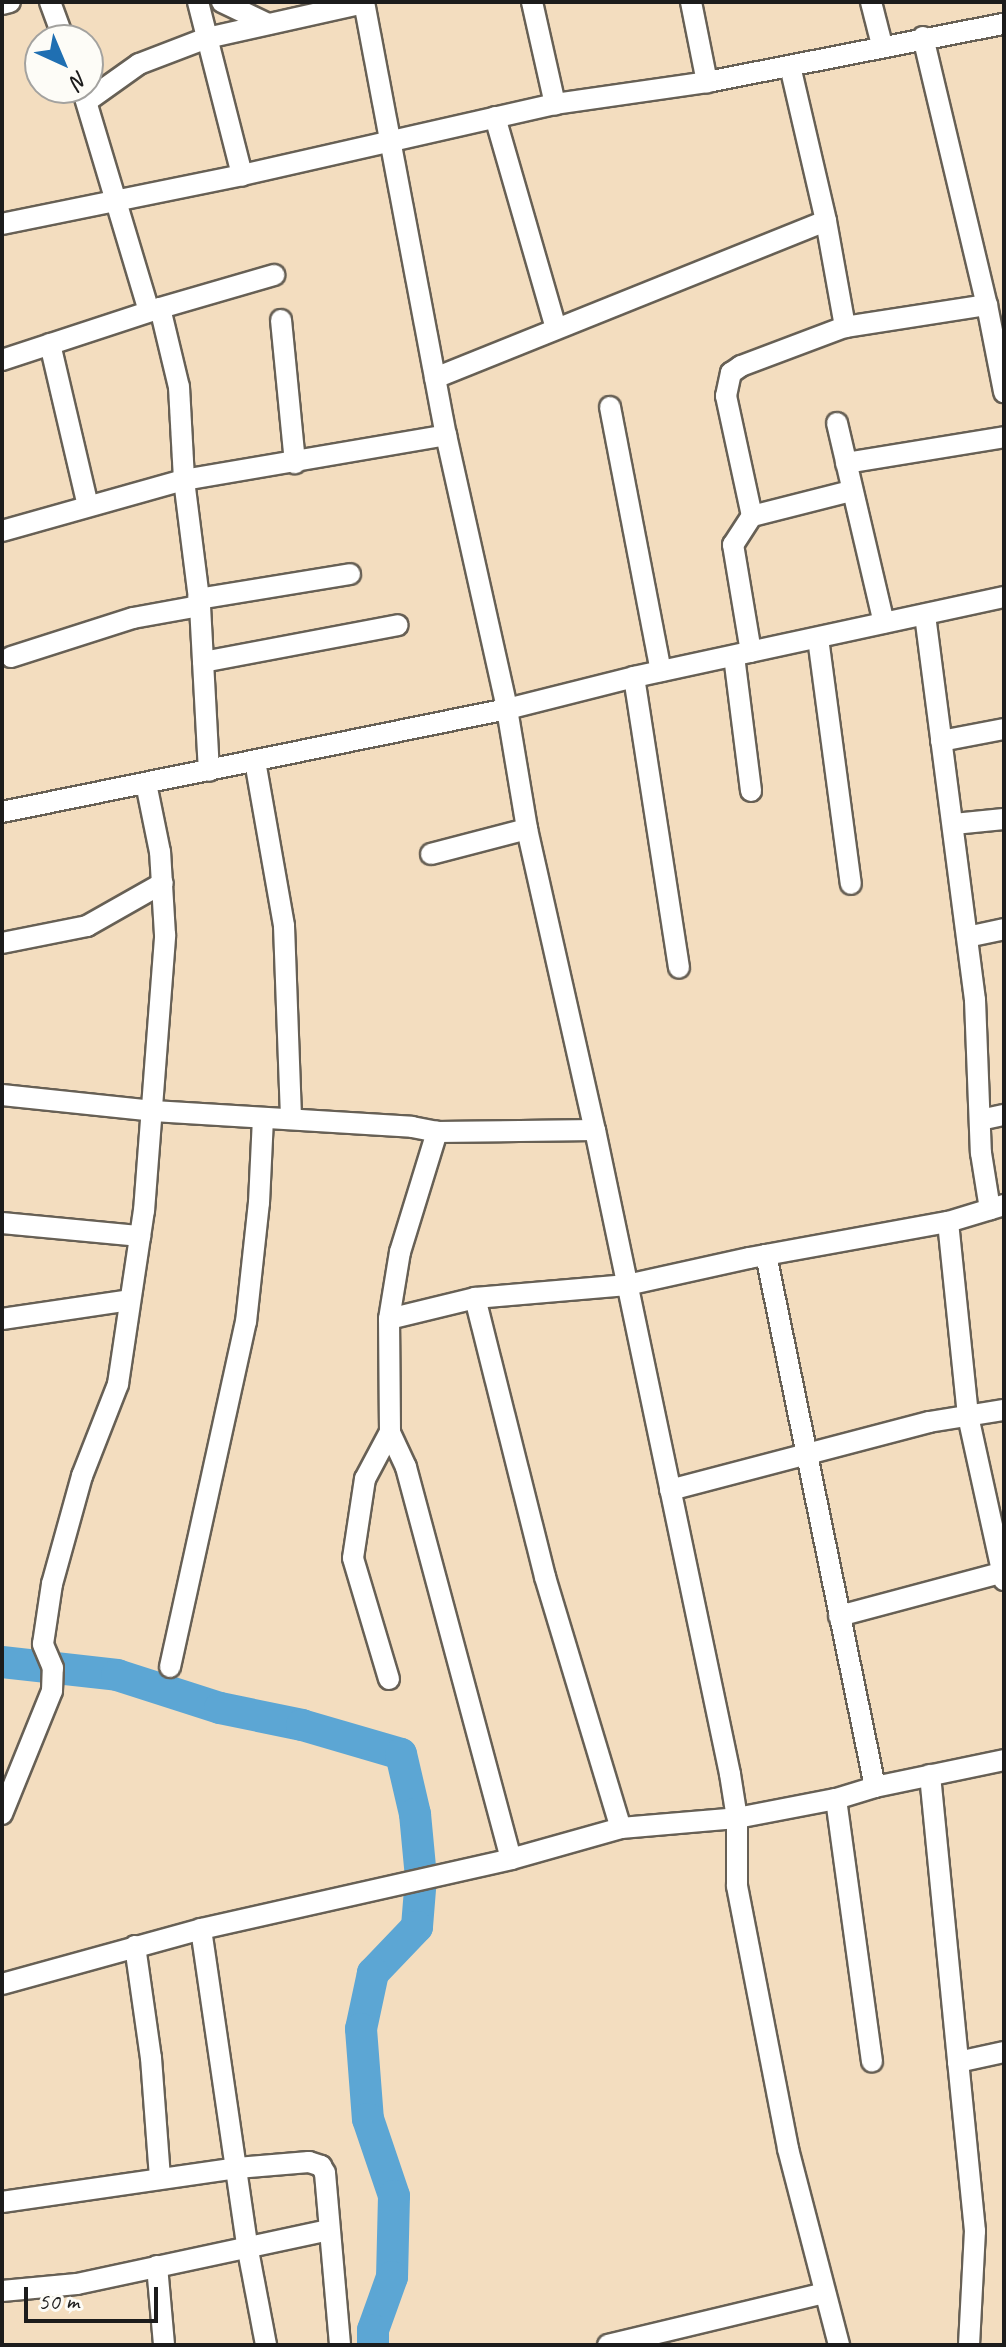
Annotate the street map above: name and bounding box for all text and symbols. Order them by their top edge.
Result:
north arrow [24,24,104,104]
text: N [65,65,94,95]
scale bar [28,2271,162,2321]
text: 50 m [38,2286,79,2316]

